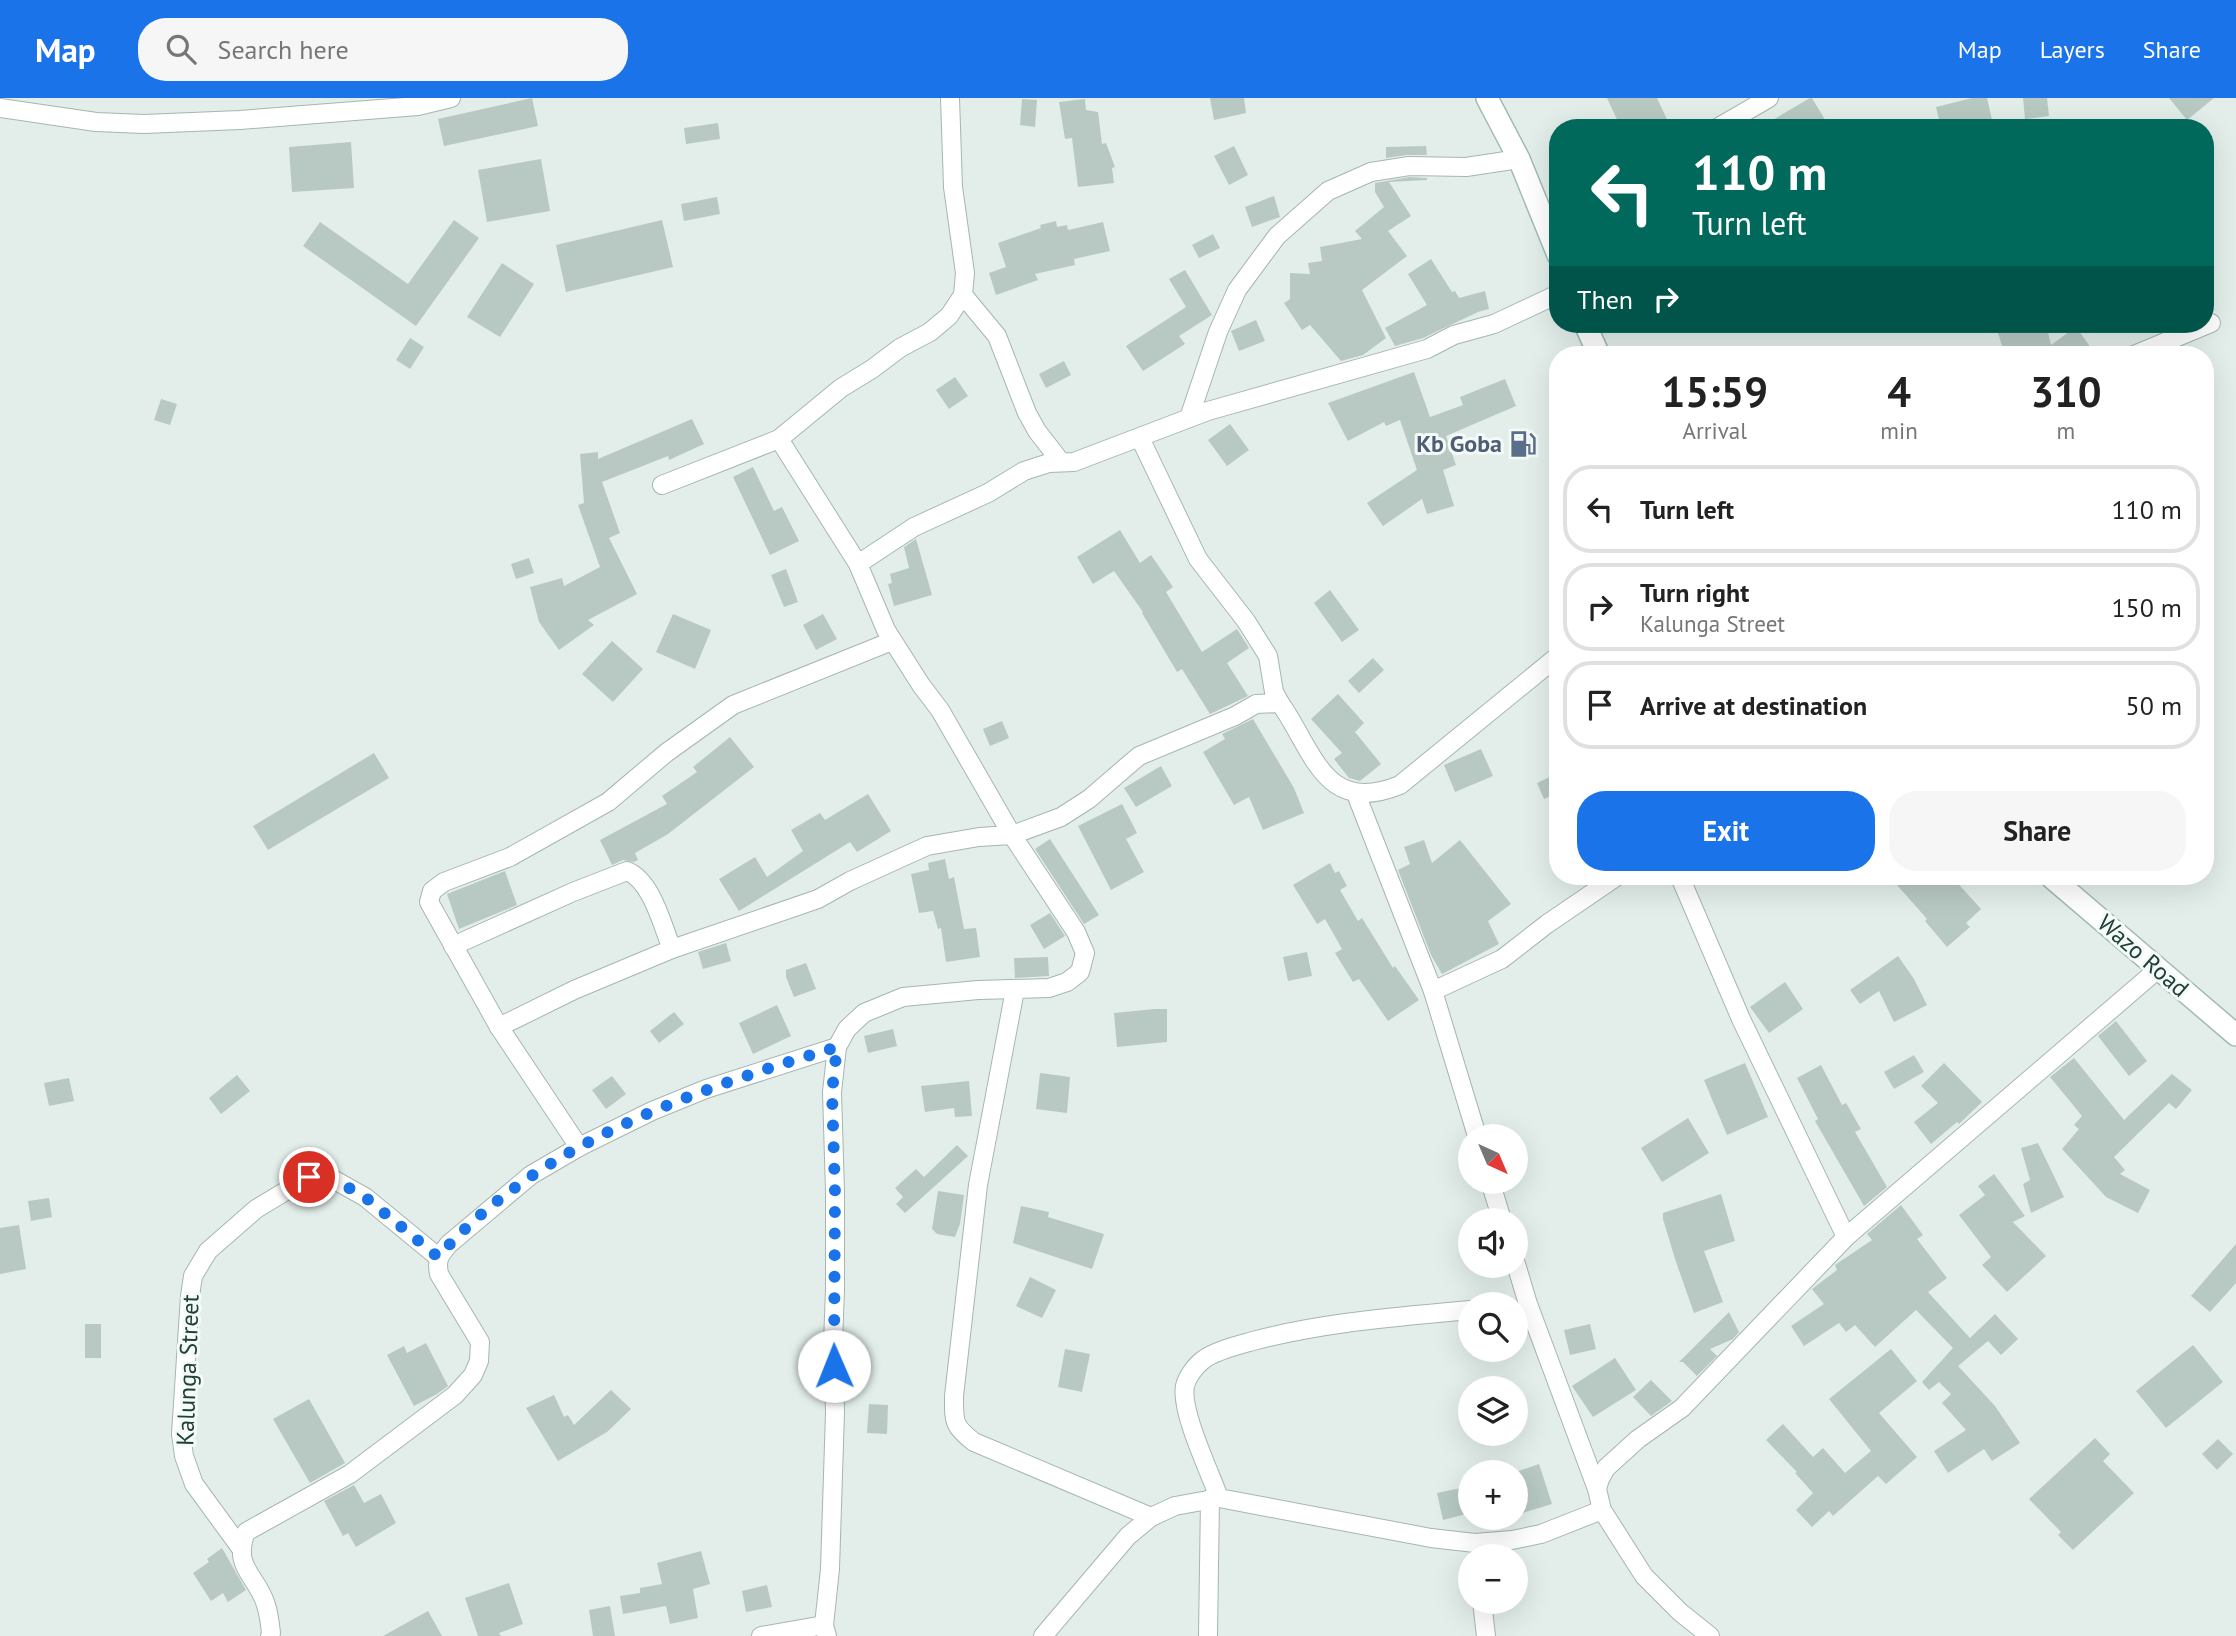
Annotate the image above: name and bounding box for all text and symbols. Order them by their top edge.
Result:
search box [138,18,628,81]
text: Map [35,28,96,71]
icon: search [162,30,200,68]
text: Search here [218,33,349,66]
text: Map [1958,34,2002,65]
text: Layers [2040,34,2105,65]
text: Share [2143,34,2201,65]
text: 110 m [1692,140,1827,204]
icon: left [1577,147,1668,238]
text: Turn left [1692,202,1807,244]
icon: right [1647,280,1685,318]
text: Then [1577,283,1633,316]
text: 15:59 [1661,364,1768,419]
text: 4 [1887,364,1911,419]
text: 310 [2030,364,2102,419]
text: Arrival [1682,416,1747,445]
text: min [1880,416,1918,445]
text: m [2057,416,2075,445]
place label: Kb Goba [1416,428,1502,459]
fuel station icon: Kb Goba [1508,429,1538,459]
icon: left [1581,490,1619,528]
text: Turn left [1640,493,1734,526]
text: 110 m [2111,493,2182,526]
text: Turn right [1640,576,1749,609]
icon: right [1581,588,1619,626]
text: 150 m [2111,591,2182,624]
text: Kalunga Street [1640,609,1785,638]
icon: arrive [1581,686,1619,724]
text: Arrive at destination [1640,689,1867,722]
text: 50 m [2126,689,2182,722]
button: Exit [1577,791,1875,871]
button: Share [1889,791,2186,871]
street label: Wazo Road [2091,907,2195,1004]
north arrow [1458,1124,1528,1194]
map controls [1458,1124,1528,1614]
pin [279,1147,339,1207]
icon: arrive [290,1158,328,1196]
button: sound [1458,1208,1528,1278]
button: search [1458,1292,1528,1362]
street label: Kalunga Street [169,1294,206,1446]
position arrow [797,1329,871,1403]
button: layers [1458,1376,1528,1446]
button: + [1458,1460,1528,1530]
button: − [1458,1544,1528,1614]

